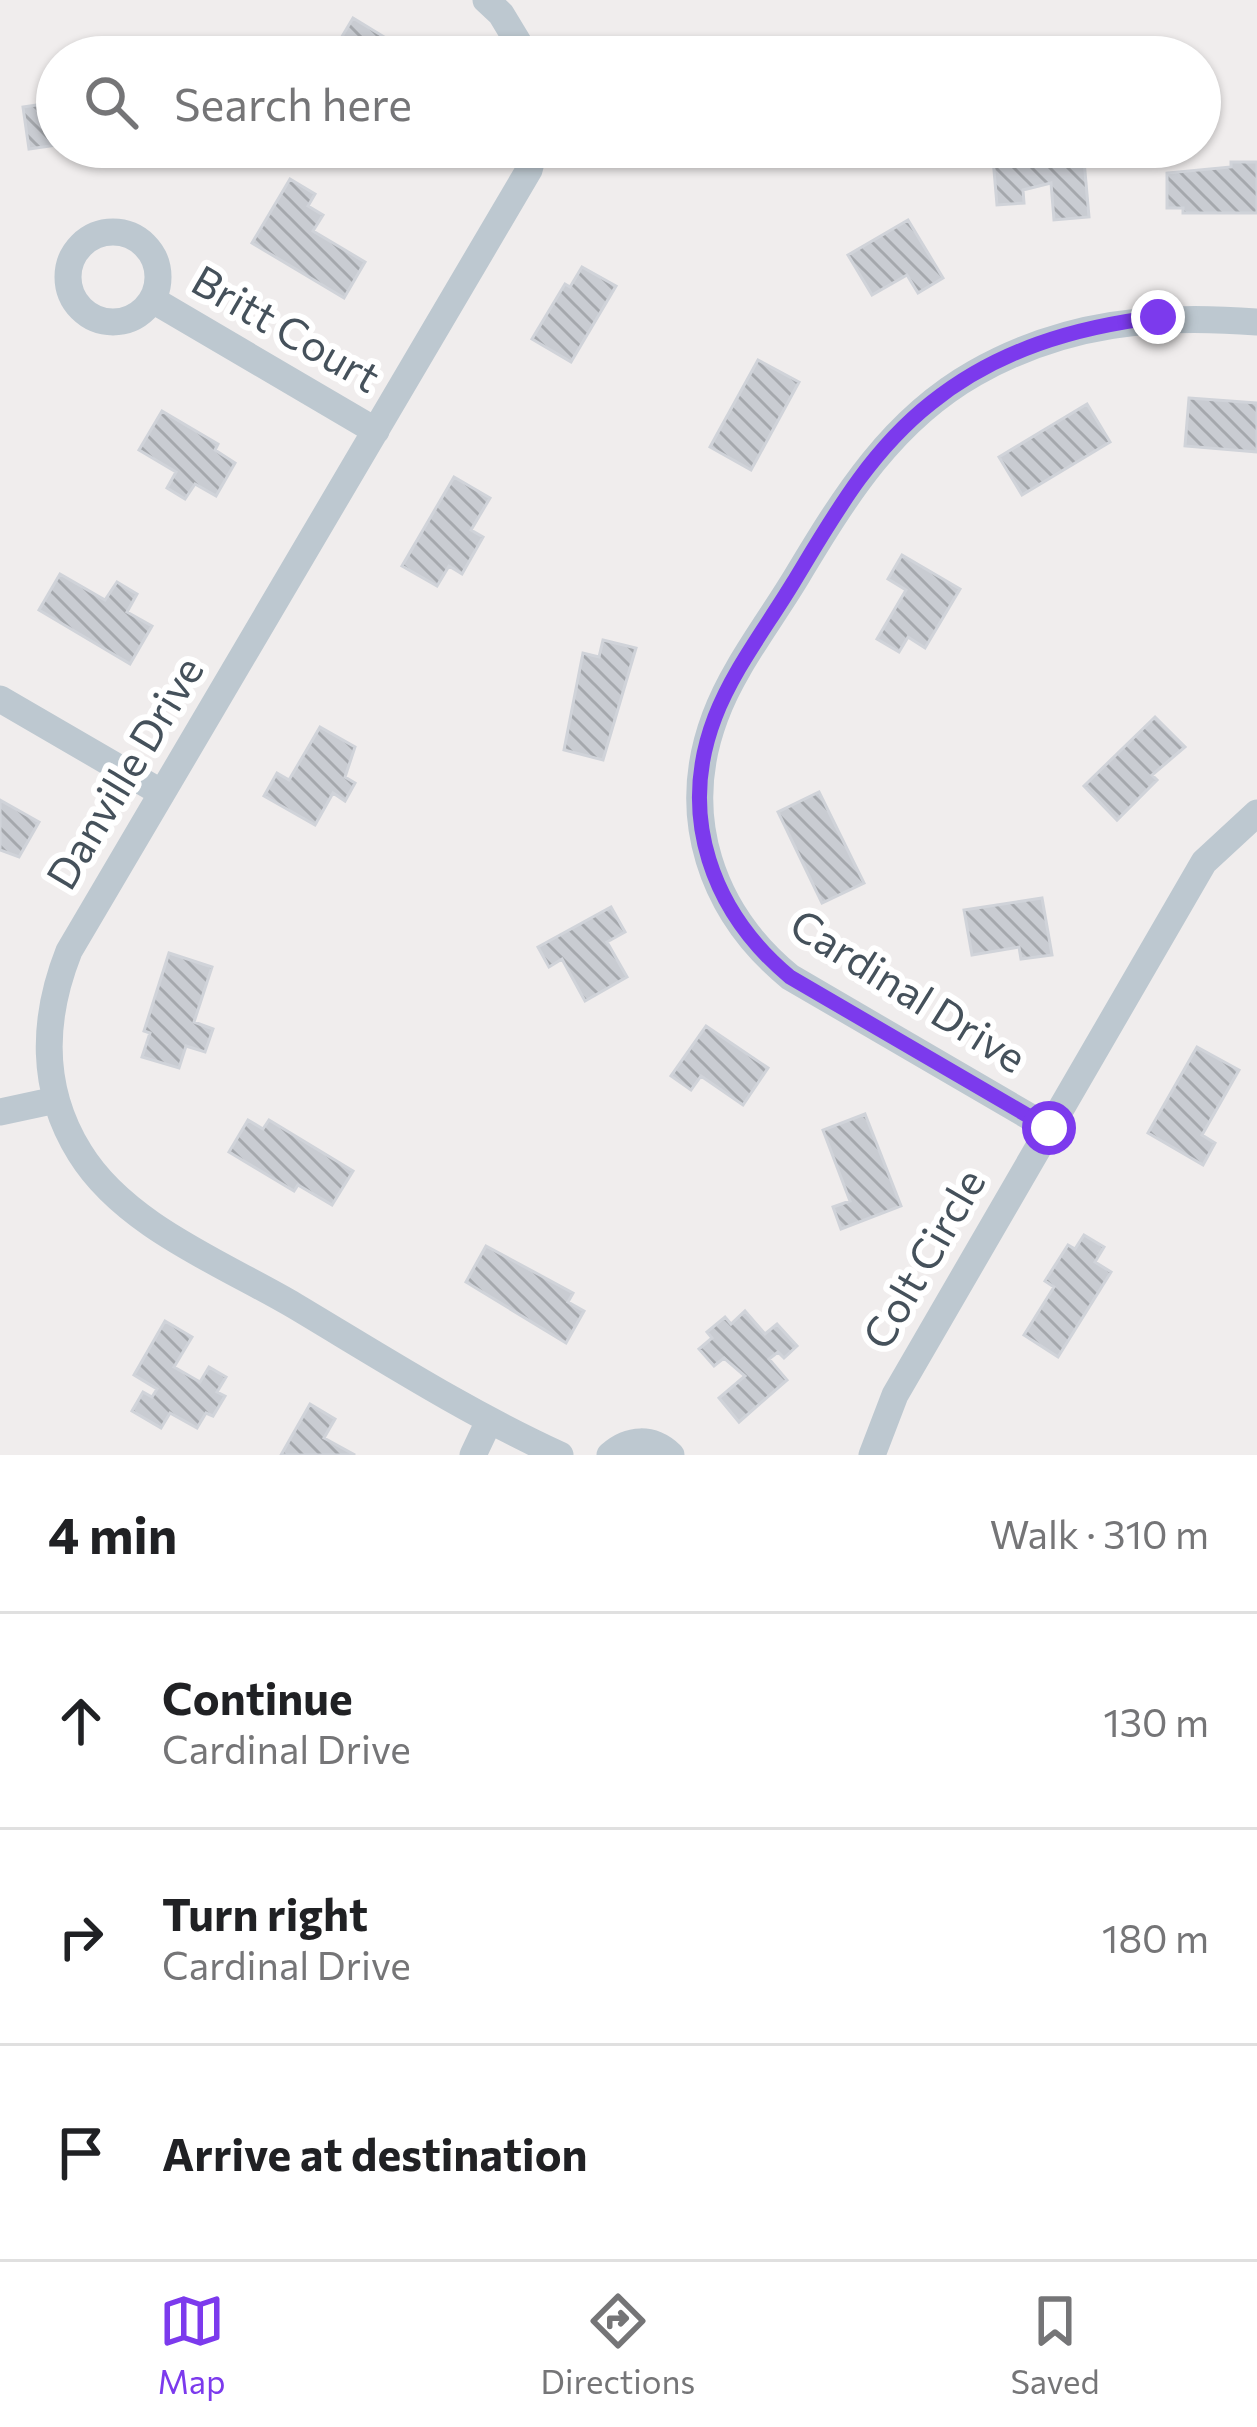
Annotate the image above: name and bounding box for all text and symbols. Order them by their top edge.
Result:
search box [36,36,1221,168]
icon: search [78,69,144,135]
text: Search here [174,75,412,130]
street label: Britt Court [184,253,390,402]
route end [1131,290,1185,344]
street label: Danville Drive [34,646,213,898]
street label: Cardinal Drive [782,896,1036,1082]
route start [1022,1101,1076,1155]
street label: Colt Circle [850,1159,995,1357]
text: 4 min [48,1502,177,1565]
text: Walk · 310 m [990,1509,1209,1557]
text: Continue [162,1669,353,1724]
icon: ahead [48,1688,114,1754]
text: 130 m [1103,1697,1209,1745]
text: Cardinal Drive [162,1724,411,1772]
text: Turn right [162,1885,368,1940]
icon: right [48,1904,114,1970]
text: 180 m [1102,1913,1209,1961]
text: Cardinal Drive [162,1940,411,1988]
icon: arrive [48,2120,114,2186]
text: Arrive at destination [162,2125,588,2180]
tab: Map [158,2288,226,2401]
tab: Directions [541,2288,695,2401]
tab: Saved [1010,2288,1099,2401]

